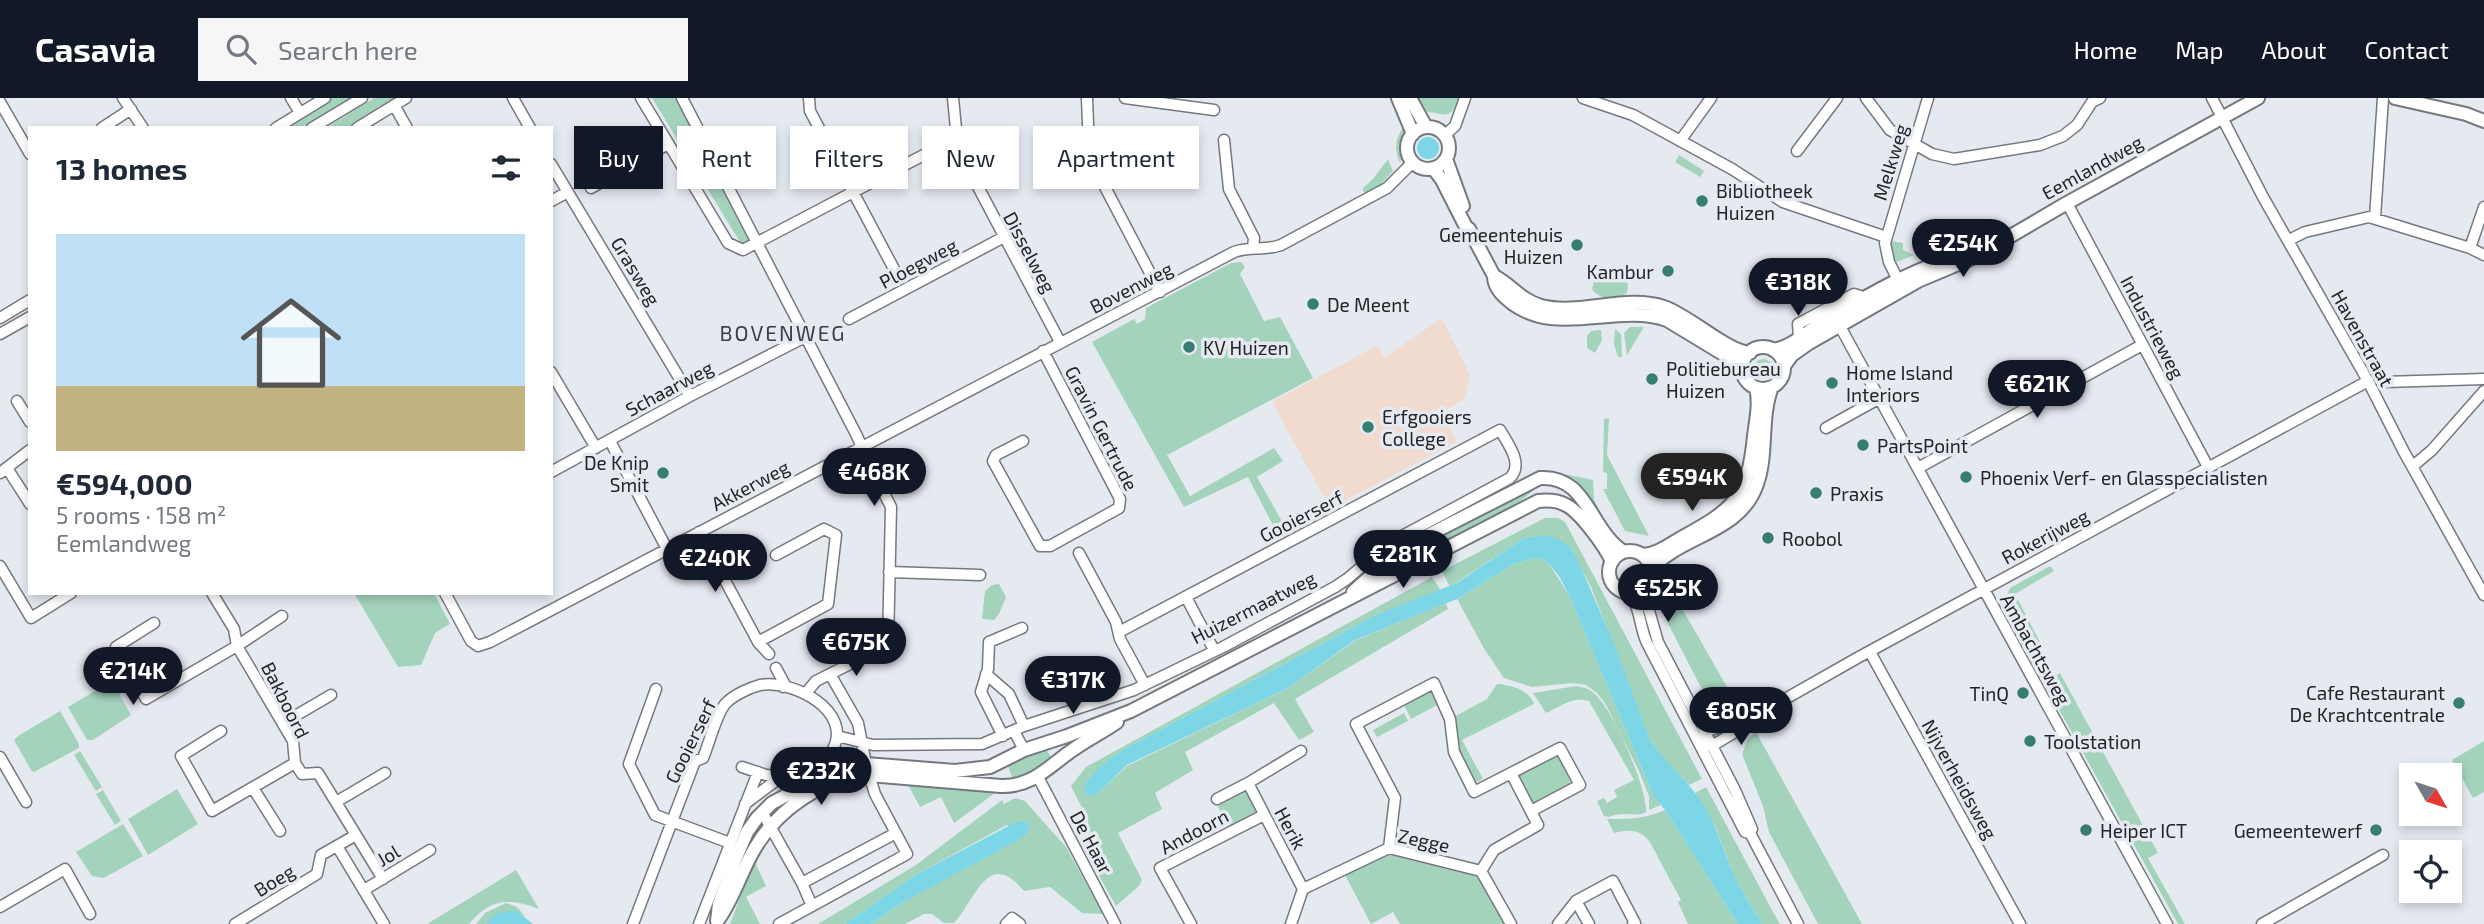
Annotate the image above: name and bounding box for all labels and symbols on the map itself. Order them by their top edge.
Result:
street label: Melkweg [1868,121,1913,203]
street label: Eemlandweg [2037,130,2147,204]
place label: Bibliotheek Huizen [1716,179,1813,224]
marker: Bibliotheek Huizen [1694,193,1710,209]
street label: Disselweg [999,207,1061,297]
pin: €254K [1914,220,2012,279]
place label: Gemeentehuis Huizen [1439,223,1563,268]
street label: Grasweg [607,232,666,310]
street label: Ploegweg [875,233,961,293]
marker: Gemeentehuis Huizen [1569,237,1585,253]
street label: Bovenweg [1086,256,1177,318]
pin: €318K [1749,258,1847,318]
place label: Kambur [1586,260,1654,283]
marker: Kambur [1660,263,1676,279]
street label: Industrieweg [2116,271,2190,383]
street label: Havenstraat [2327,286,2399,390]
place label: De Meent [1327,293,1409,316]
marker: De Meent [1305,296,1321,312]
district label: BOVENWEG [719,320,847,345]
place label: KV Huizen [1203,336,1289,359]
marker: KV Huizen [1181,339,1197,355]
street label: Schaarweg [621,355,717,421]
place label: Politiebureau Huizen [1666,357,1781,402]
pin: €621K [1988,360,2086,420]
place label: Home Island Interiors [1846,361,1953,406]
street label: Gravin Gertrude [1061,362,1143,494]
marker: Politiebureau Huizen [1644,371,1660,387]
marker: Home Island Interiors [1824,375,1840,391]
place label: Erfgooiers College [1382,405,1472,450]
marker: Erfgooiers College [1360,419,1376,435]
place label: PartsPoint [1877,434,1968,457]
marker: PartsPoint [1855,437,1871,453]
pin: €468K [825,448,923,508]
place label: De Knip Smit [584,451,649,496]
pin: €594K [1643,454,1741,513]
street label: Akkerweg [707,455,793,515]
marker: De Knip Smit [655,465,671,481]
place label: Phoenix Verf- en Glasspecialisten [1980,466,2268,489]
marker: Phoenix Verf- en Glasspecialisten [1958,469,1974,485]
place label: Praxis [1830,482,1884,505]
street label: Gooierserf [1255,485,1347,547]
marker: Praxis [1808,485,1824,501]
street label: Rokerijweg [1997,503,2093,569]
place label: Roobol [1782,527,1843,550]
marker: Roobol [1760,530,1776,546]
pin: €281K [1354,531,1452,590]
pin: €240K [666,534,764,594]
pin: €525K [1619,564,1717,624]
street label: Huizermaatweg [1187,566,1320,648]
street label: Ambachtsweg [1996,589,2076,709]
pin: €675K [807,618,905,678]
pin: €214K [84,648,182,707]
pin: €317K [1024,656,1122,716]
street label: Bakboord [257,658,315,742]
place label: Cafe Restaurant De Krachtcentrale [2290,681,2445,726]
place label: TinQ [1969,682,2009,705]
marker: TinQ [2015,685,2031,701]
pin: €805K [1692,688,1790,747]
street label: Gooierserf [660,694,721,787]
marker: Cafe Restaurant De Krachtcentrale [2451,695,2467,711]
street label: Nijverheidsweg [1918,715,2003,843]
place label: Toolstation [2044,730,2141,753]
marker: Toolstation [2022,733,2038,749]
pin: €232K [772,748,870,807]
north arrow [2399,763,2462,826]
street label: Andoorn [1156,803,1232,859]
street label: Herik [1270,803,1312,854]
street label: De Haar [1066,806,1118,878]
place label: Heiper ICT [2100,819,2187,842]
place label: Gemeentewerf [2234,819,2363,842]
marker: Heiper ICT [2078,822,2094,838]
marker: Gemeentewerf [2368,822,2384,838]
street label: Zegge [1396,823,1452,857]
street label: Jol [372,839,404,871]
street label: Boeg [250,859,299,901]

